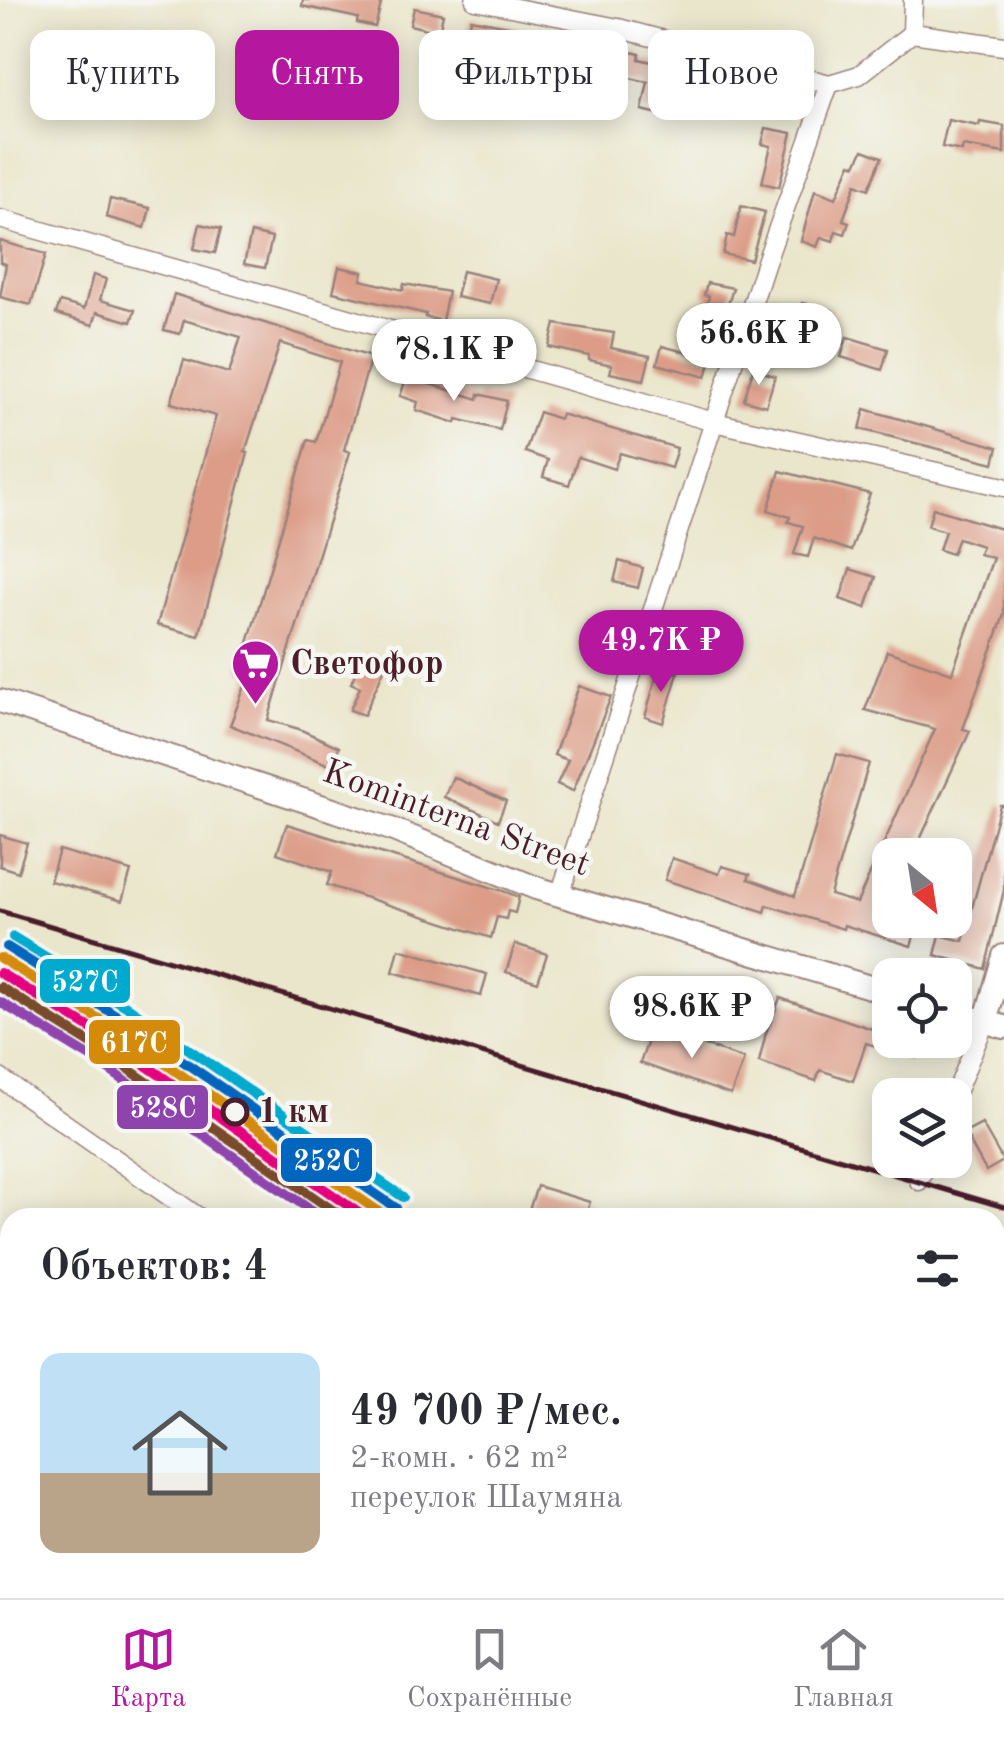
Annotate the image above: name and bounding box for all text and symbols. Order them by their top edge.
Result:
chip: Купить [30,30,215,120]
chip: Снять [235,30,399,120]
chip: Фильтры [419,30,628,120]
chip: Новое [648,30,814,120]
pin: 56.6K ₽ [667,303,851,388]
pin: 78.1K ₽ [362,319,546,404]
text: 56.6K ₽ [699,319,819,351]
text: 78.1K ₽ [394,335,514,367]
pin: 49.7K ₽ [569,610,753,695]
text: 49.7K ₽ [601,626,721,658]
supermarket icon: Светофор [229,638,281,706]
place label: Светофор [290,647,443,682]
street label: Kominterna Street [318,754,594,884]
north arrow [872,838,972,938]
map controls [872,838,972,1178]
line badge: 527С [38,957,132,1005]
button: locate [872,958,972,1058]
text: 527С [51,969,119,998]
pin: 98.6K ₽ [600,976,784,1061]
text: 98.6K ₽ [632,992,752,1024]
line badge: 617C [87,1018,182,1066]
text: 617C [100,1031,168,1059]
button: layers [872,1078,972,1178]
line badge: 528С [115,1083,210,1131]
text: 528С [129,1095,197,1124]
place label: 1 км [258,1095,329,1130]
marker: 1 км [222,1099,248,1125]
line badge: 252С [279,1136,374,1184]
text: 252С [293,1148,361,1177]
icon: filters [910,1241,965,1296]
text: Объектов: 4 [40,1247,268,1289]
text: 49 700 ₽/мес. [350,1392,622,1434]
icon: home [120,1393,240,1513]
text: 2-комн. · 62 m² [350,1443,568,1475]
text: переулок Шаумяна [350,1483,622,1515]
tab: Карта [110,1622,186,1717]
tab: Сохранённые [407,1622,572,1717]
tab: Главная [793,1622,894,1717]

